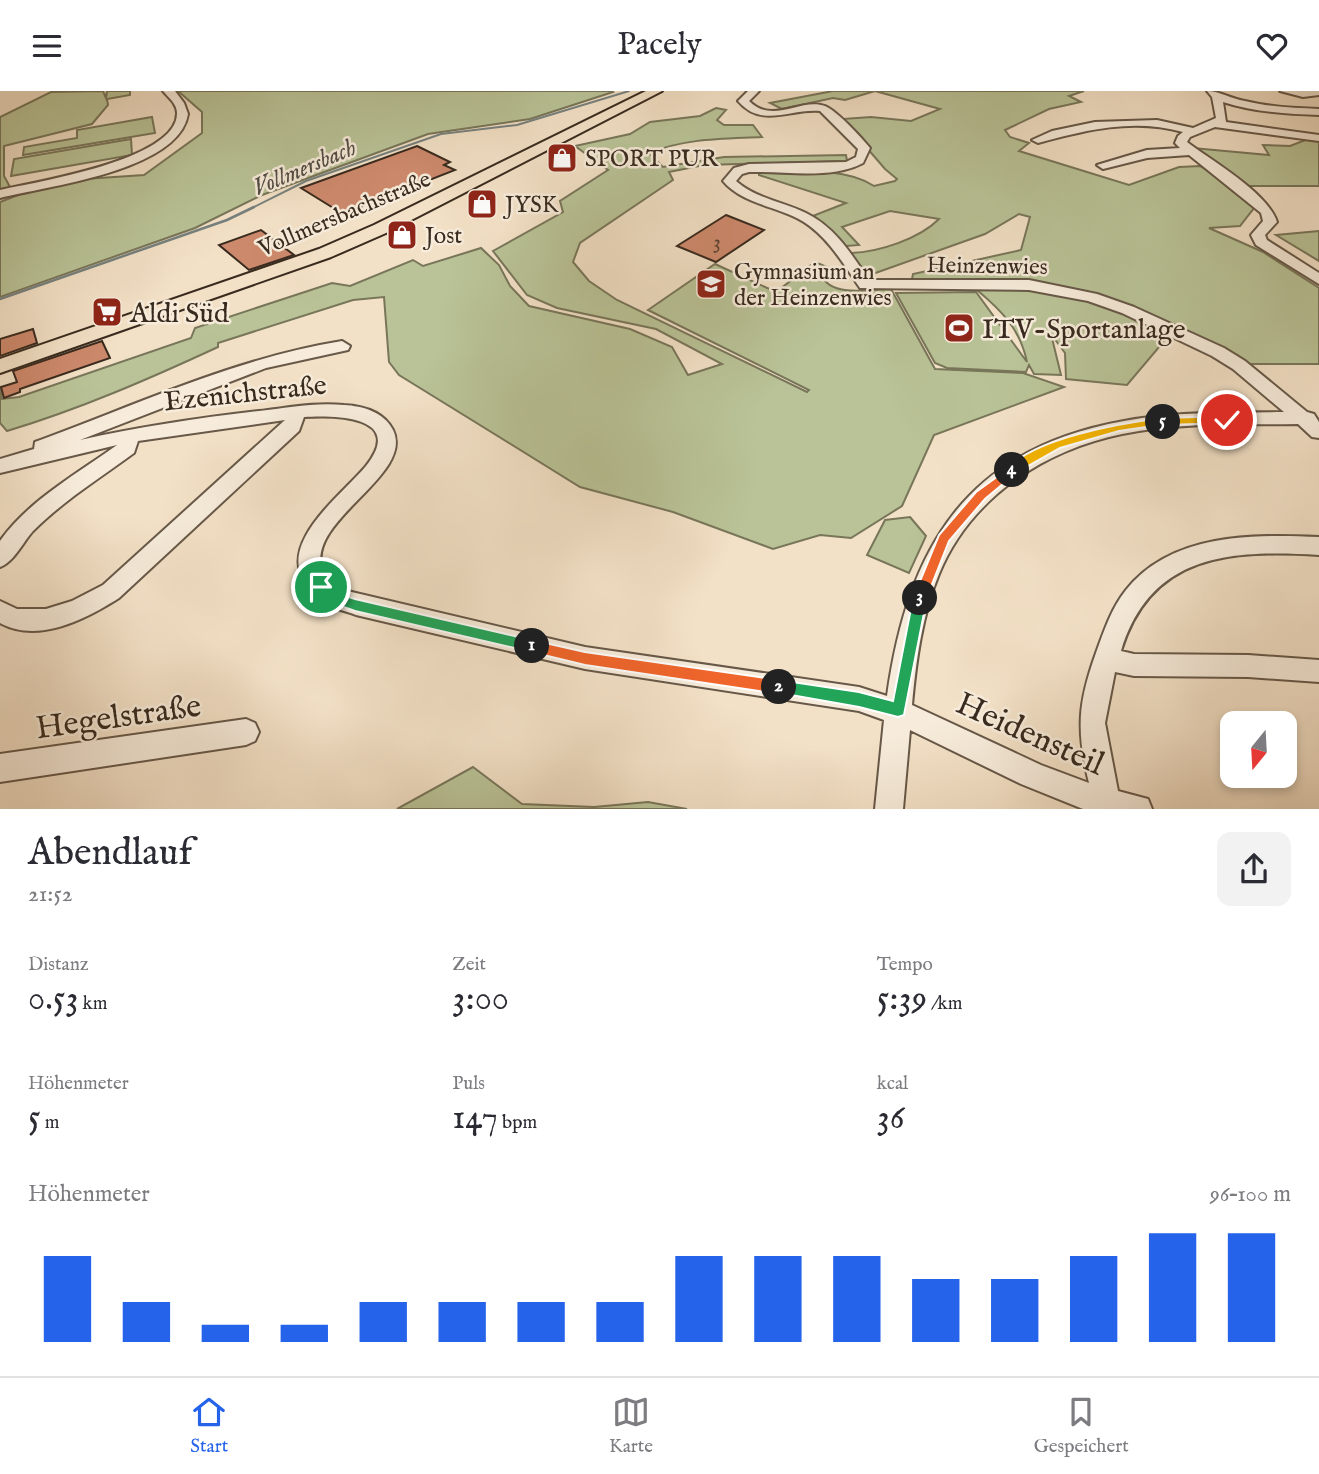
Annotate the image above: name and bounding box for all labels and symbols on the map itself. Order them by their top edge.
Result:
water label: Vollmersbach [248,133,361,204]
shop icon: SPORT PUR [545,141,579,175]
place label: SPORT PUR [585,145,719,174]
street label: Vollmersbachstraße [253,165,435,264]
shop icon: JYSK [465,187,499,221]
place label: JYSK [502,191,559,220]
shop icon: Jost [385,218,419,252]
place label: Jost [422,222,462,251]
house number: 3 [713,229,721,256]
street label: Heinzenwies [926,251,1048,282]
place label: Gymnasium an der Heinzenwies [734,258,892,313]
school or university icon: Gymnasium an der Heinzenwies [694,267,728,301]
supermarket icon: Aldi Süd [90,295,124,329]
place label: Aldi Süd [129,297,229,332]
sports icon: ITV-Sportanlage [942,311,976,345]
place label: ITV-Sportanlage [982,313,1186,348]
street label: Ezenichstraße [162,369,329,420]
pin [1197,390,1257,450]
pin: 5 [1146,405,1180,439]
pin: 4 [995,453,1030,487]
pin [291,557,351,617]
pin: 3 [902,581,937,615]
pin: 1 [514,629,550,663]
pin: 2 [762,669,796,705]
street label: Heidensteil [949,683,1110,786]
street label: Hegelstraße [33,686,204,750]
north arrow [1220,711,1297,787]

